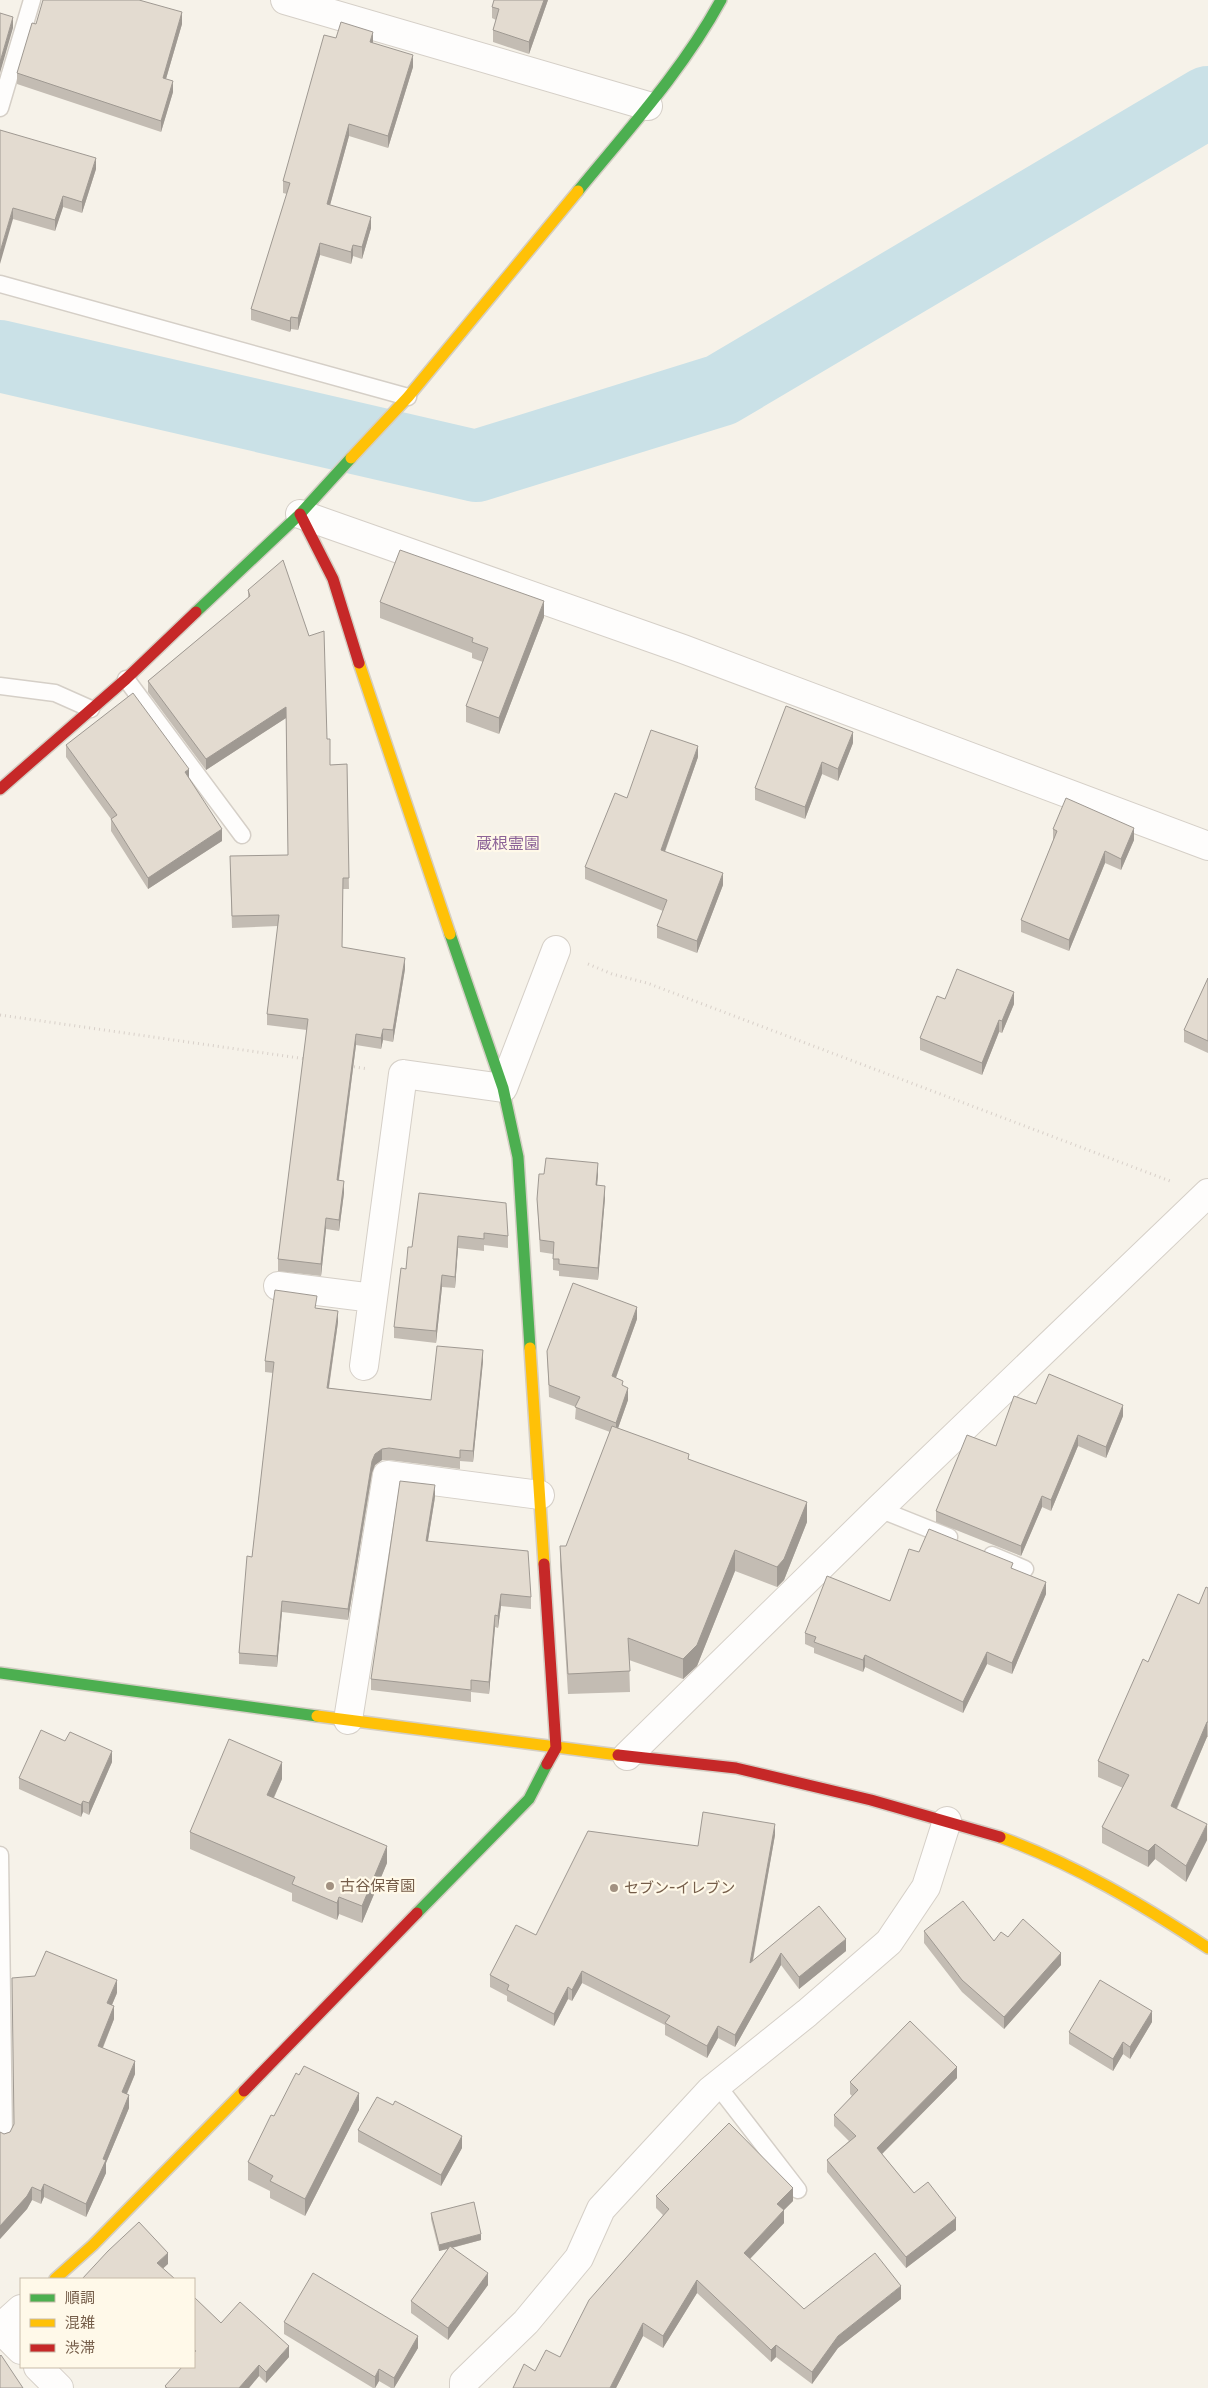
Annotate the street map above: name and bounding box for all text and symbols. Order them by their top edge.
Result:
district label: 蔵根霊園 [476,834,540,853]
place label: 古谷保育園 [340,1877,415,1895]
place label: セブン-イレブン [624,1879,735,1897]
marker: 古谷保育園 [324,1880,336,1892]
marker: セブン-イレブン [608,1882,620,1894]
legend [20,2278,195,2368]
text: 順調 [65,2289,95,2307]
text: 混雑 [65,2314,95,2332]
text: 渋滞 [65,2339,95,2357]

